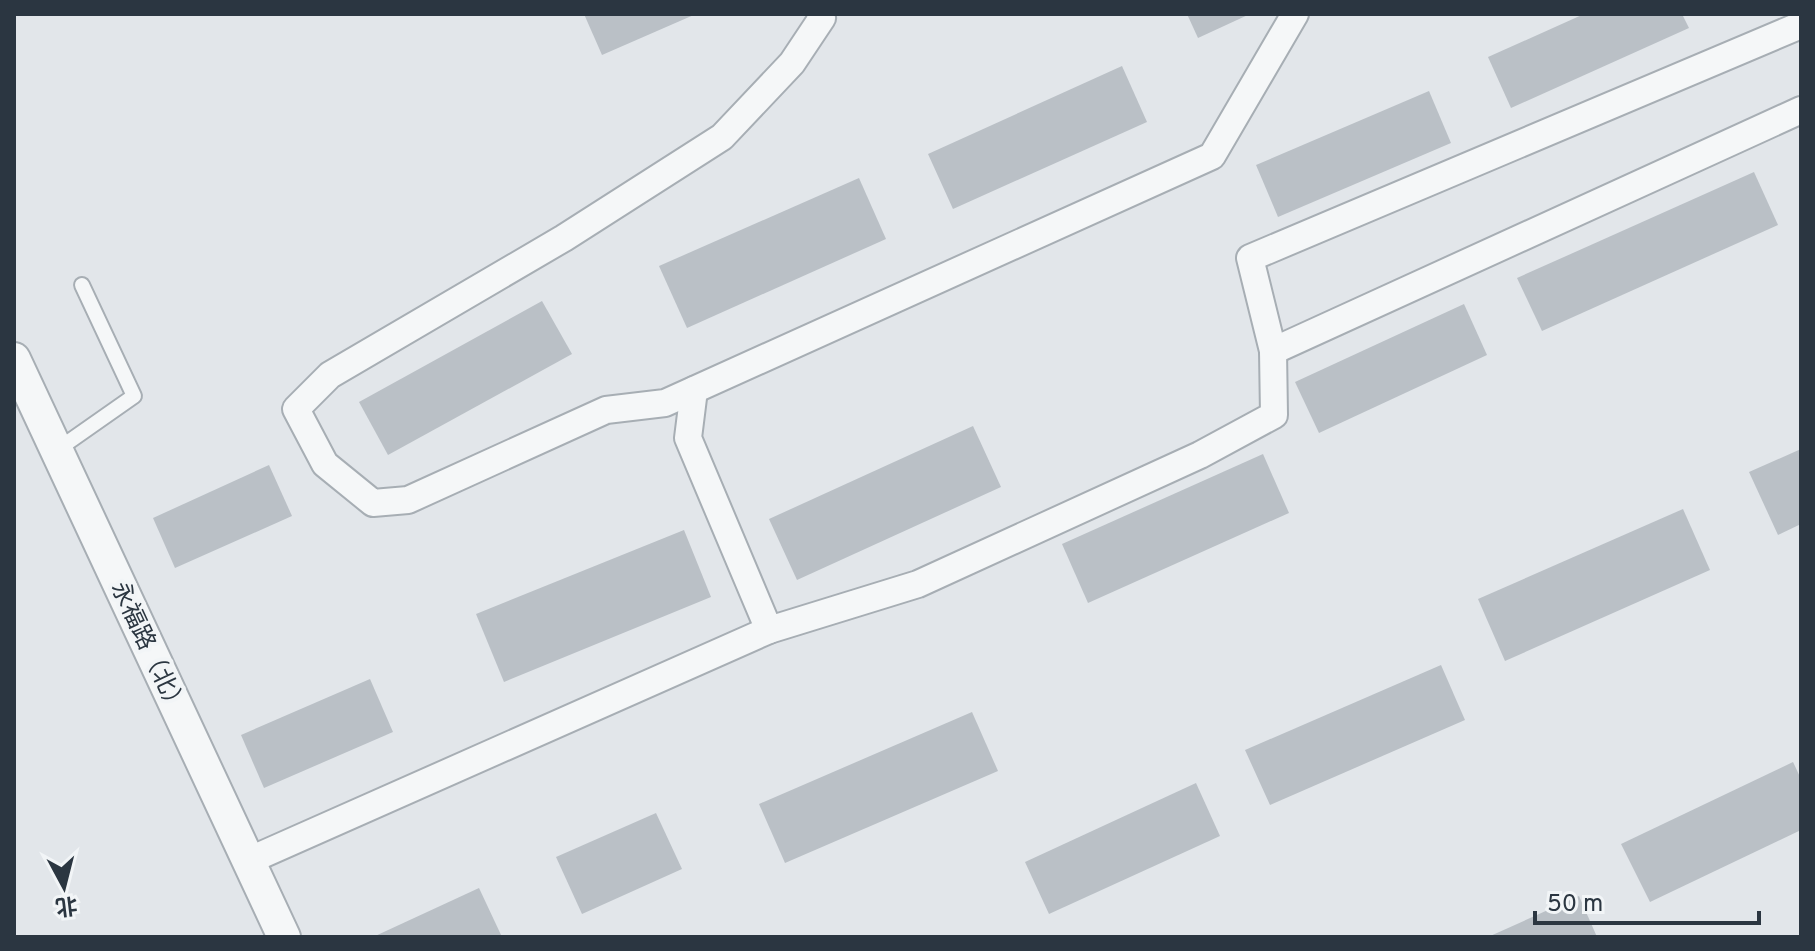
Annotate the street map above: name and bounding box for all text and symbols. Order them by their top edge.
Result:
street label: 永福路（北） [103,577,191,720]
north arrow [24,847,104,927]
scale bar [1535,875,1759,925]
text: 北 [54,890,79,919]
text: 50 m [1547,890,1603,920]

